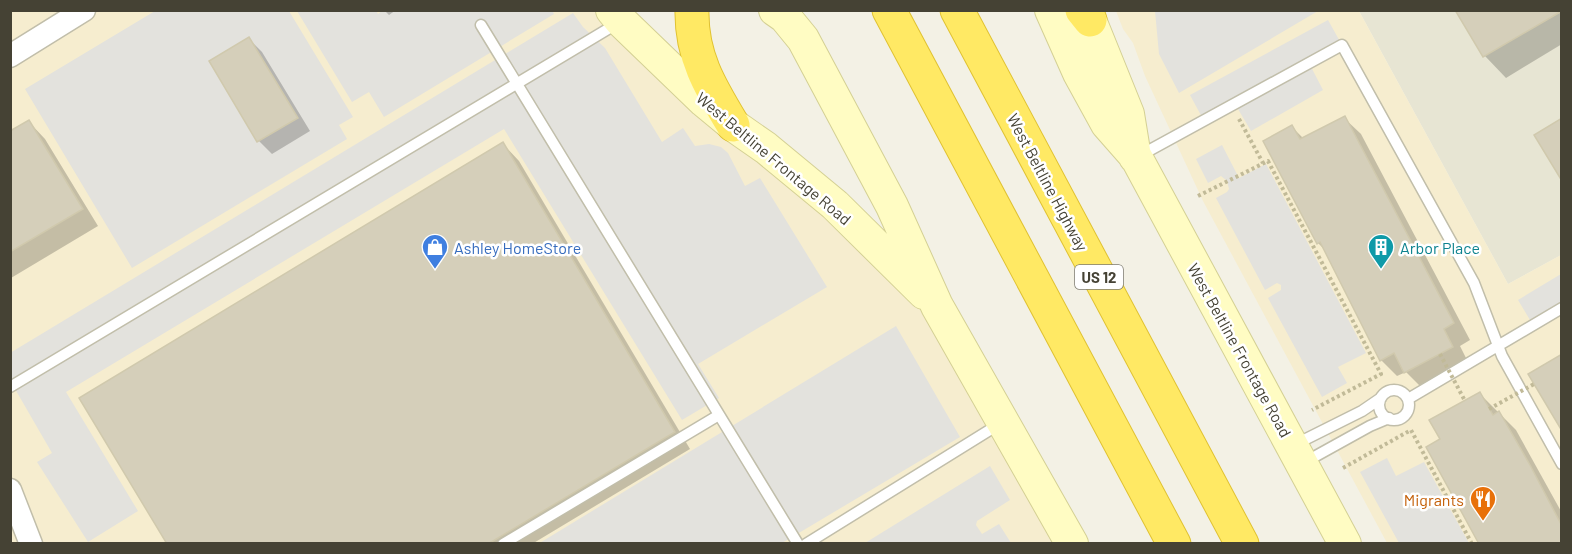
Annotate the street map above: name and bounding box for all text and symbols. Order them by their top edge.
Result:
street label: West Beltline Frontage Road [693,88,855,228]
street label: West Beltline Highway [1004,110,1093,254]
shop icon: Ashley HomeStore [420,232,450,270]
building icon: Arbor Place [1366,232,1396,270]
place label: Ashley HomeStore [454,238,581,257]
place label: Arbor Place [1400,238,1480,257]
street label: West Beltline Frontage Road [1184,260,1296,440]
road number: US 12 [1075,265,1123,289]
restaurant icon: Migrants [1468,484,1498,522]
place label: Migrants [1404,490,1464,509]

